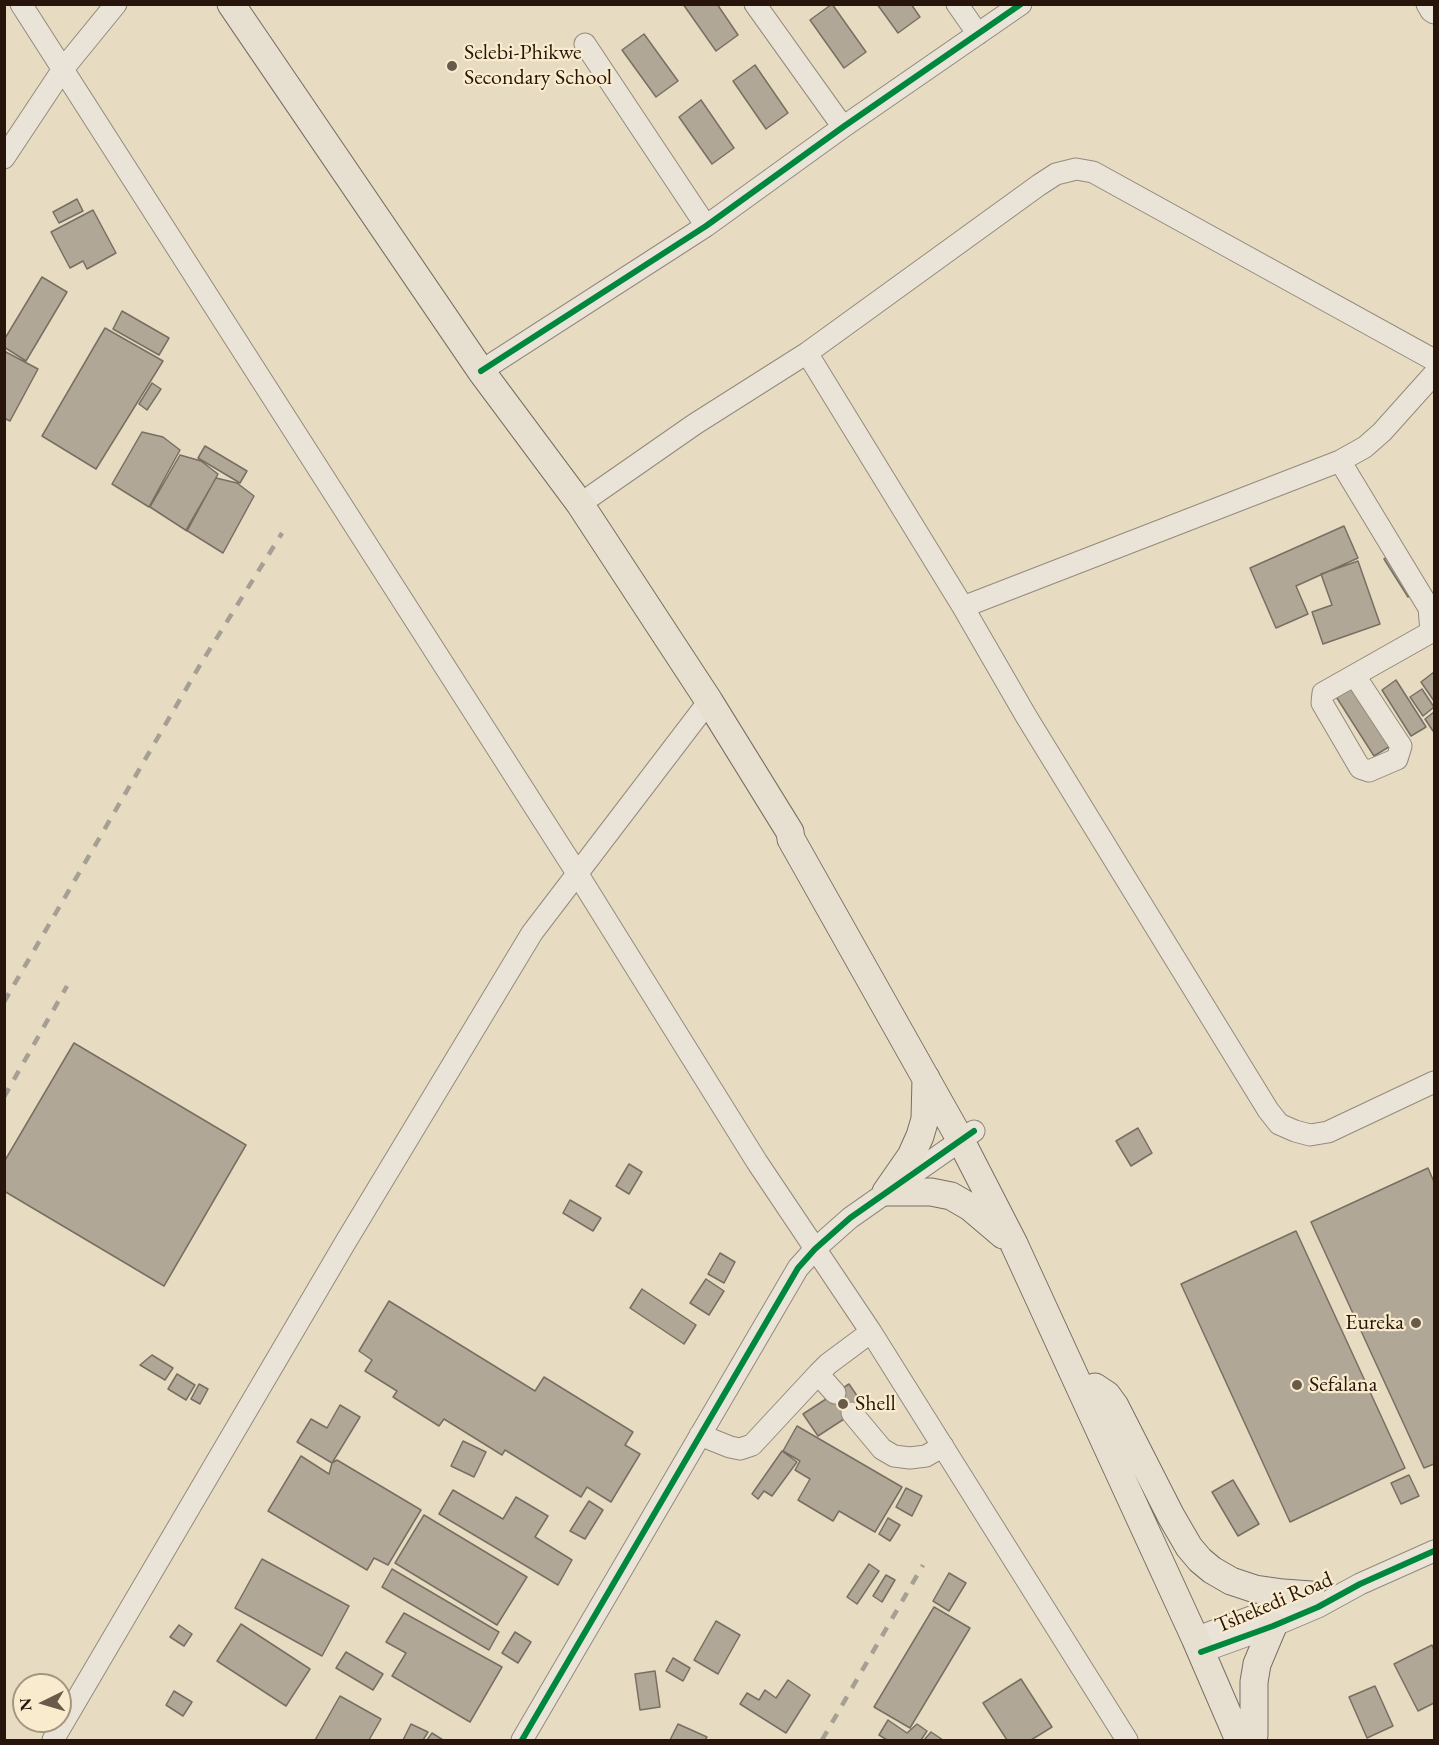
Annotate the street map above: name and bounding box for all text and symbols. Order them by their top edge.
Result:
place label: Selebi-Phikwe Secondary School [464,40,612,92]
marker: Selebi-Phikwe Secondary School [445,59,459,73]
place label: Eureka [1345,1310,1404,1336]
marker: Eureka [1409,1316,1423,1330]
place label: Sefalana [1309,1372,1377,1398]
marker: Sefalana [1290,1378,1304,1392]
place label: Shell [855,1391,896,1417]
marker: Shell [836,1397,850,1411]
street label: Tshekedi Road [1211,1566,1337,1640]
north arrow [12,1673,72,1733]
text: N [15,1697,37,1712]

